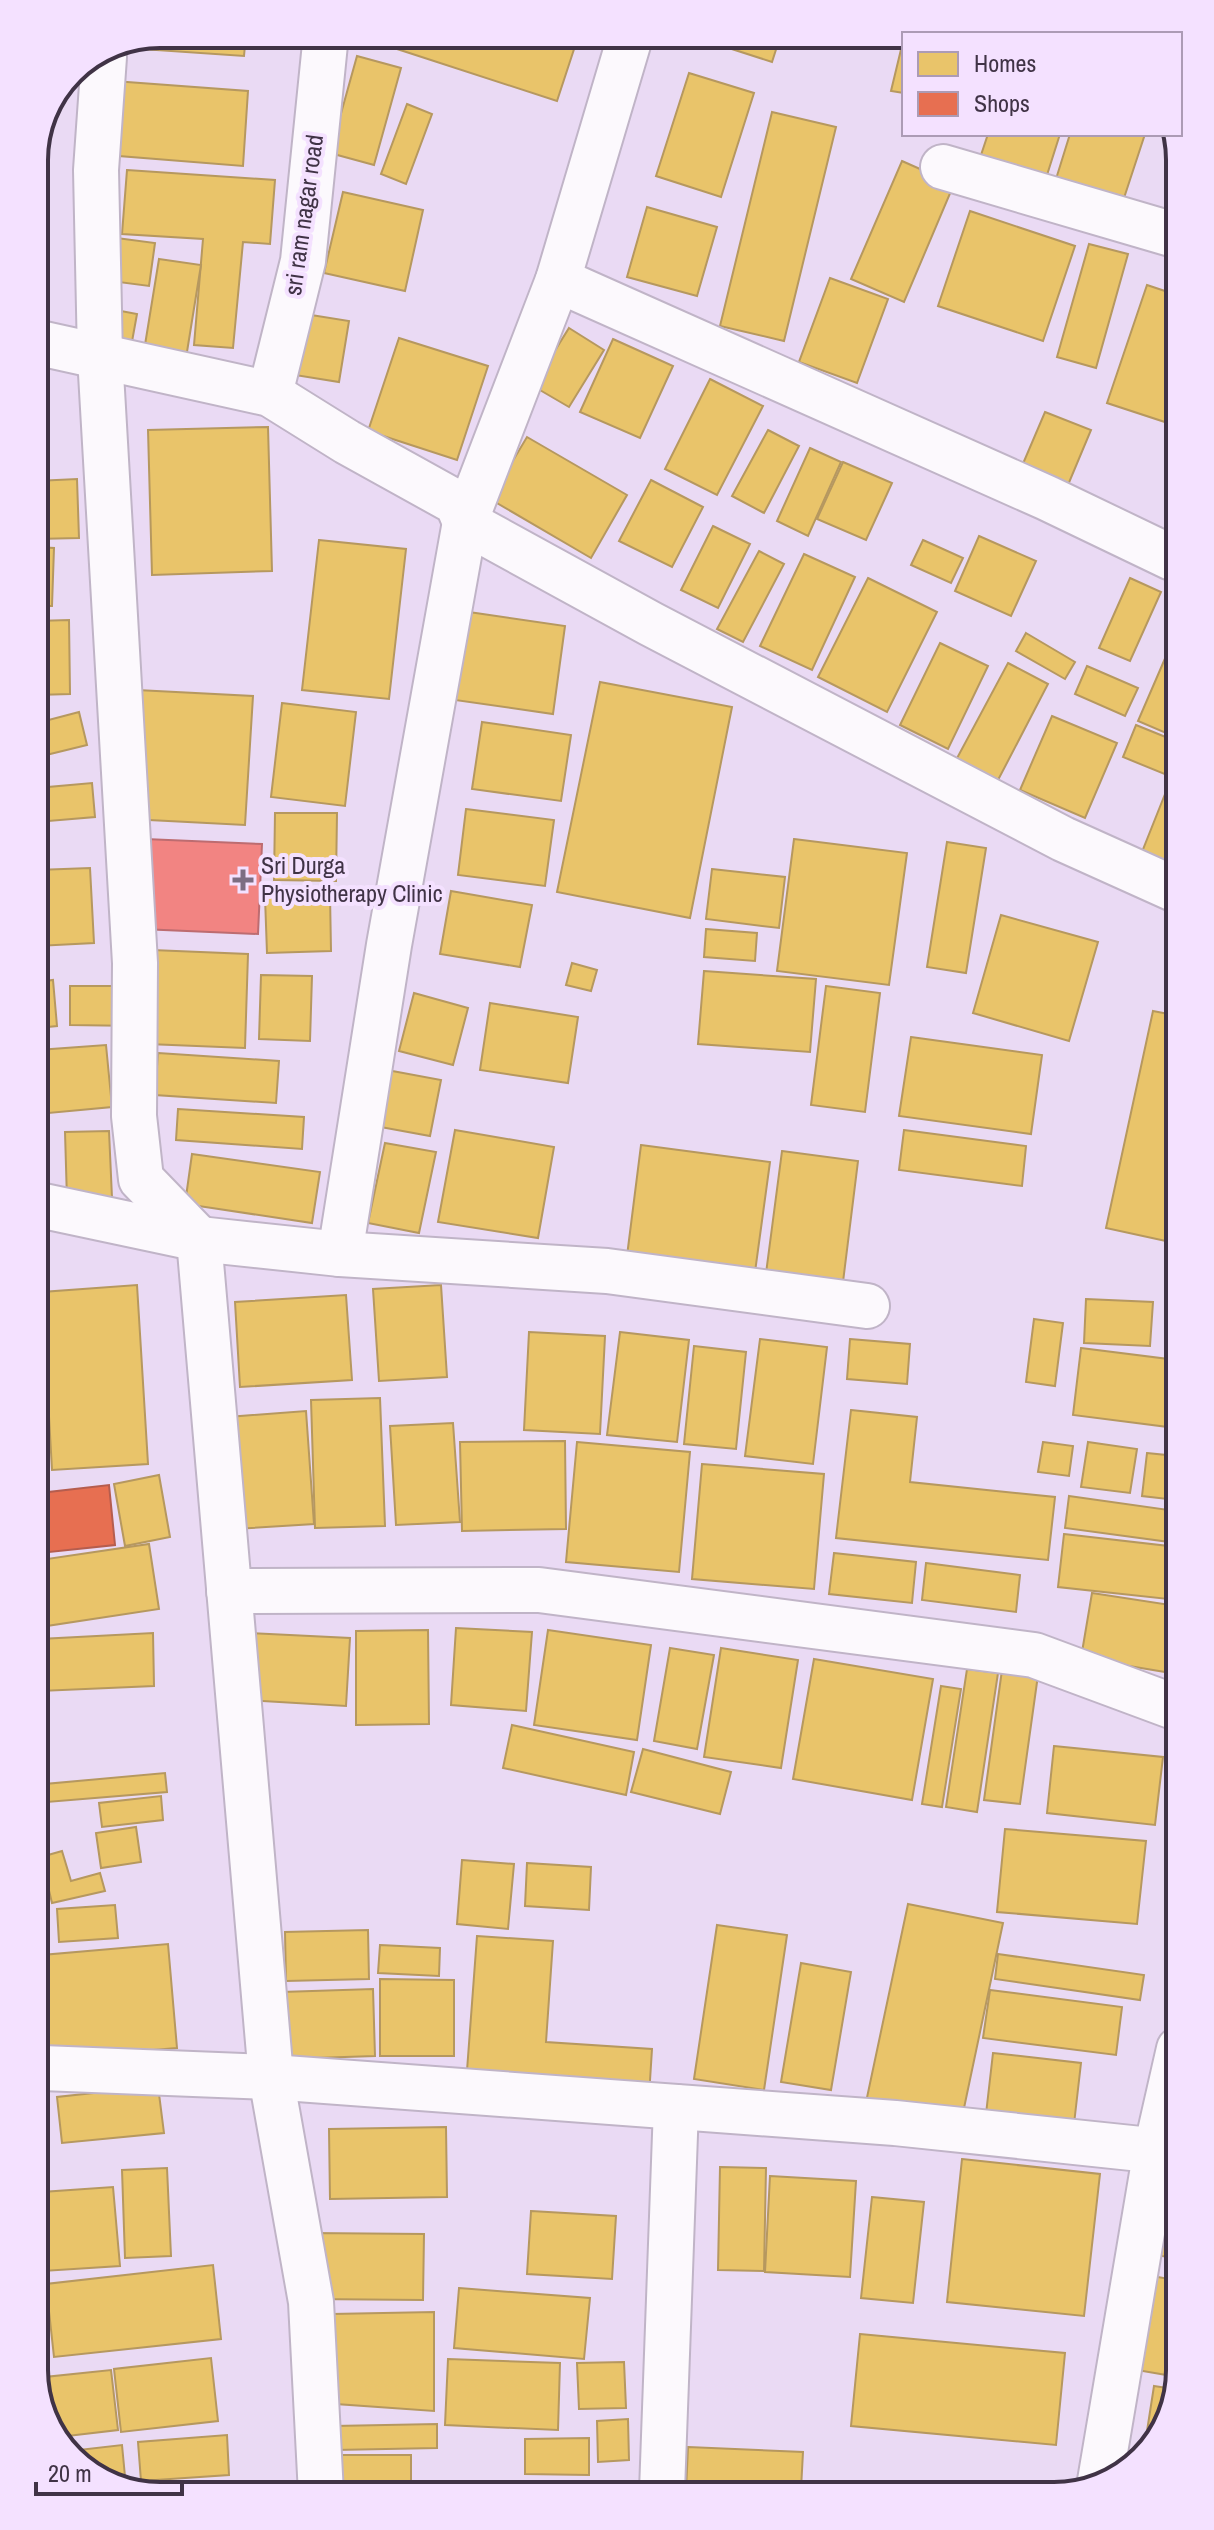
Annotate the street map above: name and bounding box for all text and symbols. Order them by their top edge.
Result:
legend [902,32,1182,136]
text: Homes [974,47,1036,79]
text: Shops [974,87,1030,119]
street label: sri ram nagar road [276,132,330,297]
place label: Sri Durga Physiotherapy Clinic [261,849,443,909]
marker: Sri Durga Physiotherapy Clinic [232,869,254,891]
scale bar [36,2446,182,2496]
text: 20 m [48,2457,92,2489]

